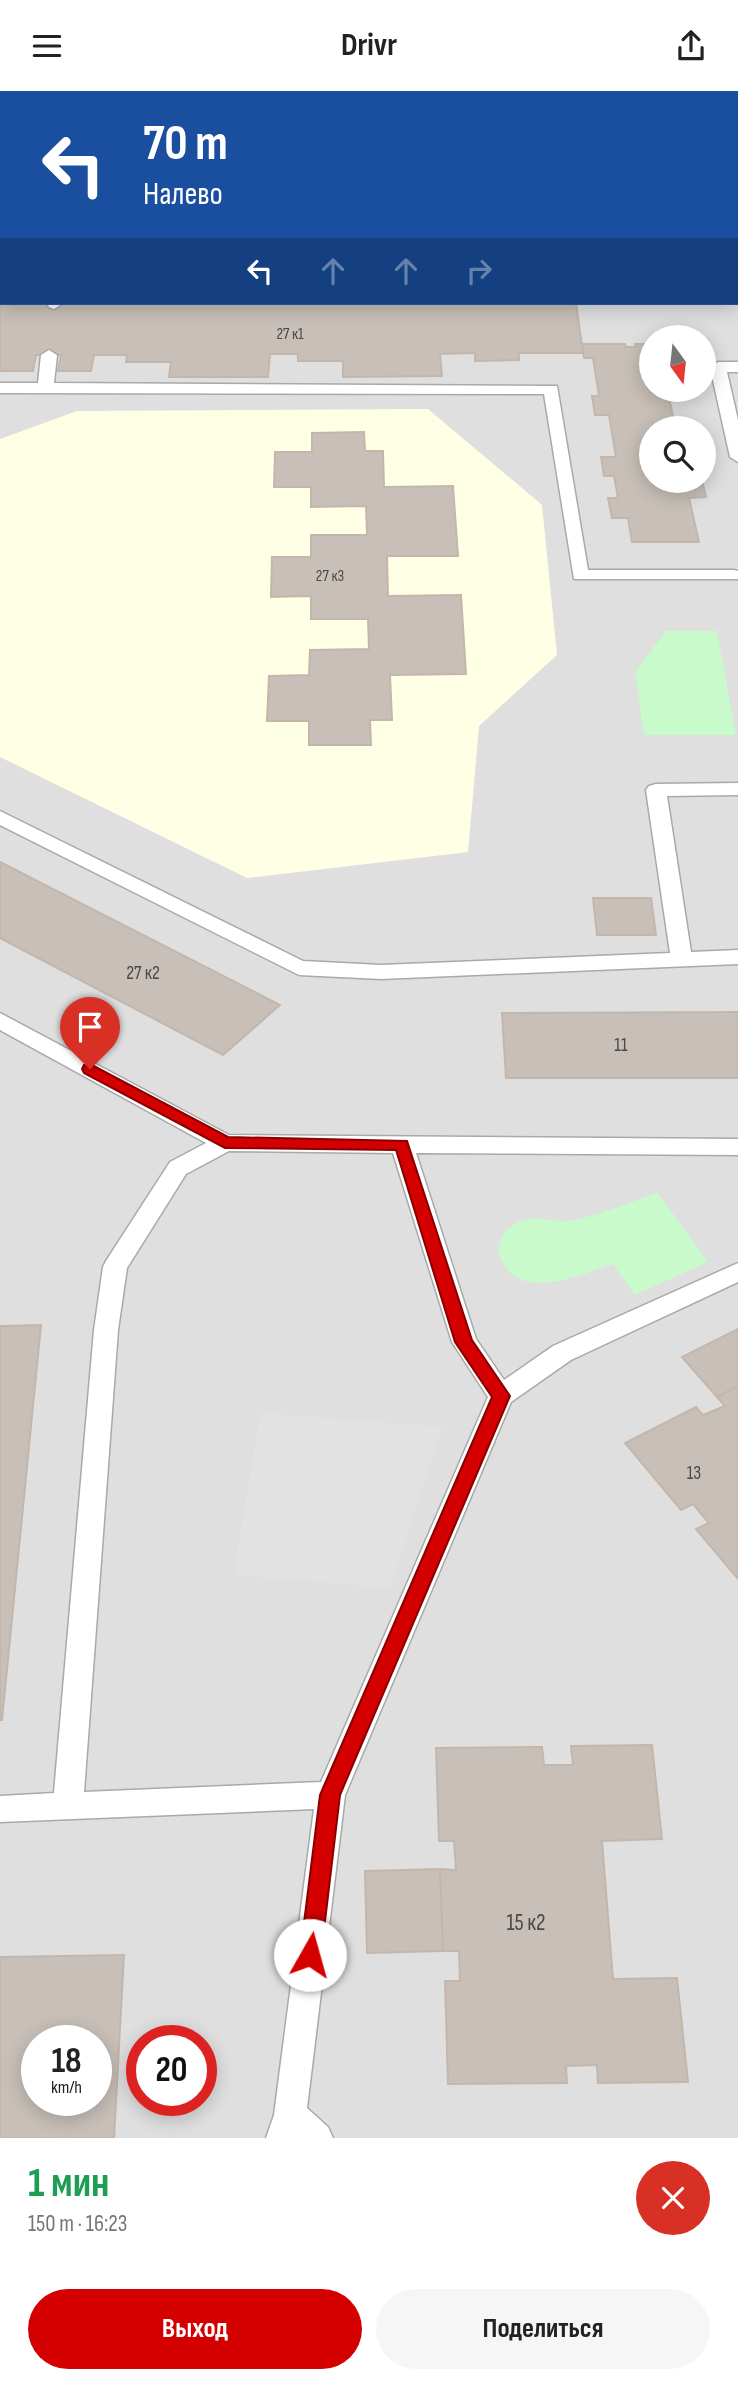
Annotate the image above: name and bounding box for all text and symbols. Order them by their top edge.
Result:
text: Drivr [341,26,397,65]
icon: menu [28,27,66,65]
icon: share [672,27,710,65]
text: 70 m [143,115,228,174]
icon: left [28,119,119,210]
text: Налево [143,175,223,214]
icon: left [241,252,279,290]
icon: ahead [314,252,352,290]
icon: ahead [387,252,425,290]
icon: right [460,252,498,290]
house number: 27 к1 [276,325,304,344]
north arrow [639,325,716,403]
map controls [639,325,716,493]
button: search [639,416,716,493]
house number: 27 к3 [316,567,344,586]
house number: 27 к2 [126,962,160,985]
pin [60,997,120,1069]
icon: arrive [71,1008,109,1046]
house number: 11 [614,1034,628,1057]
house number: 13 [687,1462,701,1485]
house number: 15 к2 [506,1909,546,1937]
position arrow [273,1918,347,1992]
speed limit sign: 20 [126,2025,217,2116]
text: 18 [51,2040,82,2083]
text: km/h [51,2077,82,2098]
text: 1 мин [28,2158,109,2209]
button: close [636,2161,710,2235]
text: 150 m · 16:23 [28,2210,127,2238]
button: Выход [28,2289,362,2369]
button: Поделиться [376,2289,710,2369]

